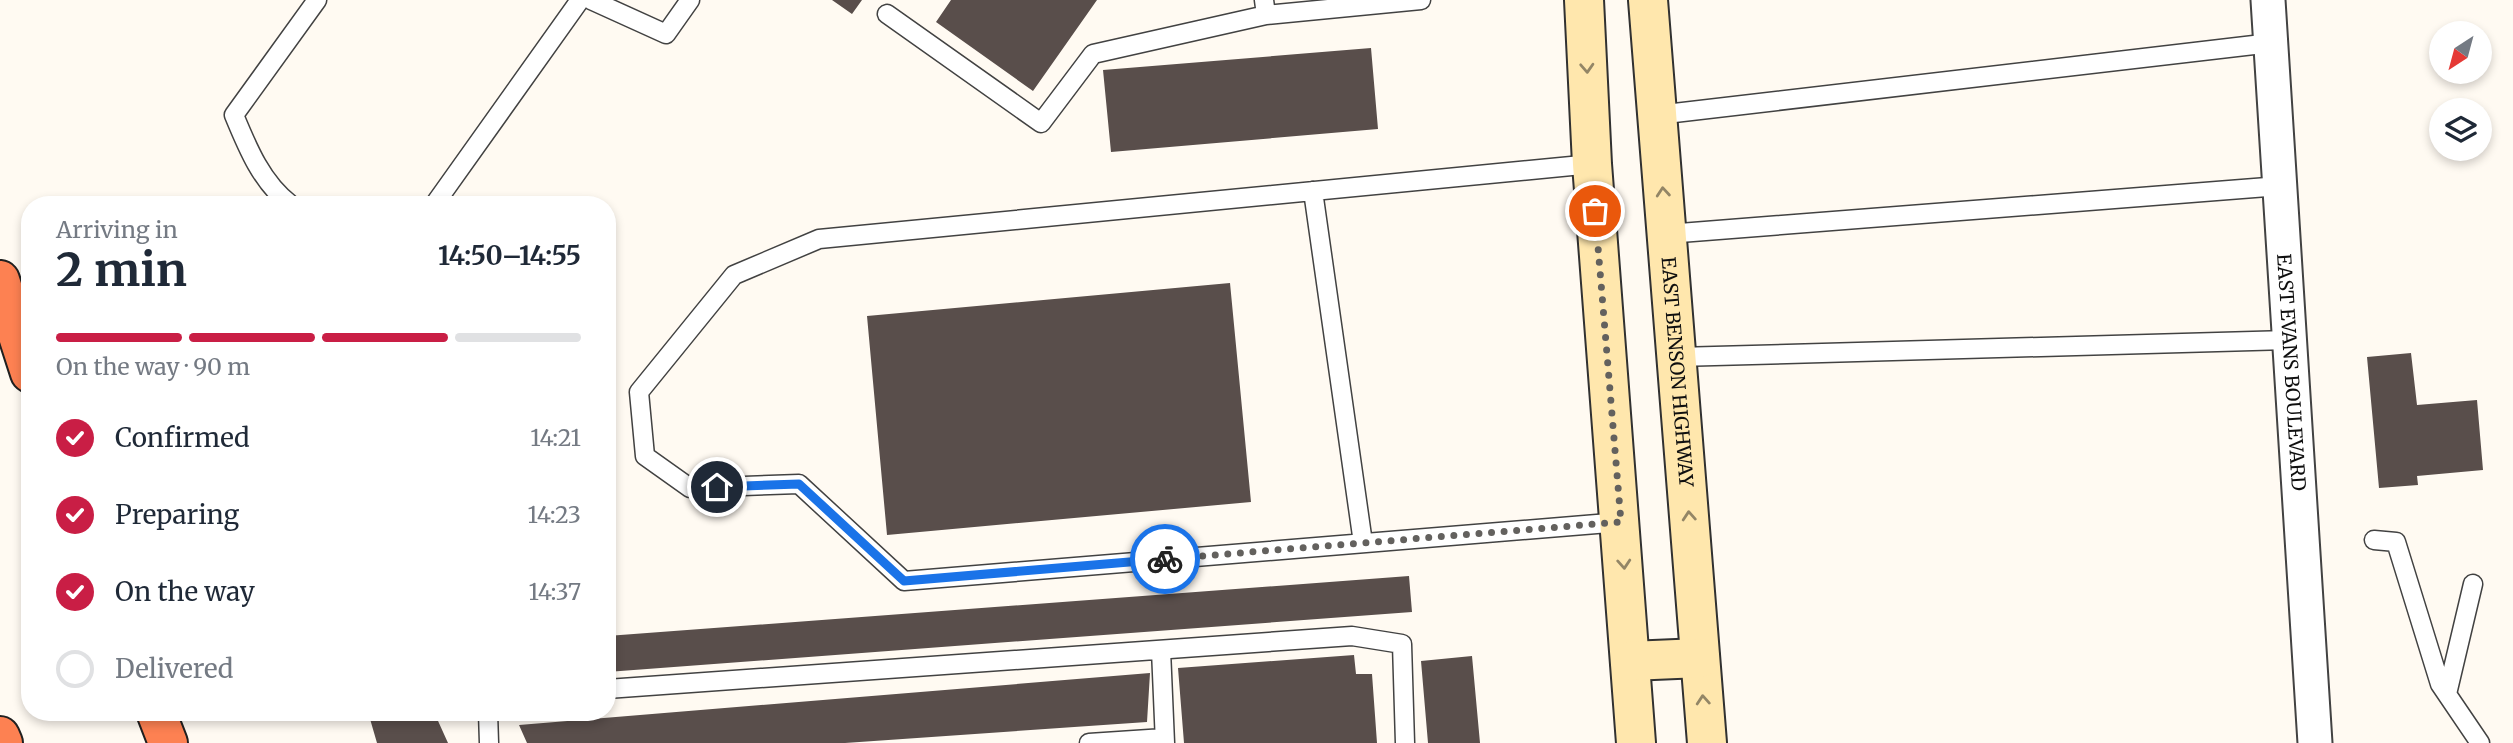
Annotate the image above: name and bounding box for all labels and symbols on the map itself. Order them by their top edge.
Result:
north arrow [2429,21,2492,84]
one-way arrow [1580,63,1595,74]
pin [1565,181,1625,241]
one-way arrow [1656,186,1671,197]
street label: EAST EVANS BOULEVARD [2272,253,2311,492]
street label: EAST BENSON HIGHWAY [1656,256,1699,489]
pin [687,457,747,517]
one-way arrow [1682,511,1697,522]
courier [1130,524,1200,594]
one-way arrow [1616,559,1631,570]
one-way arrow [1696,695,1711,706]

